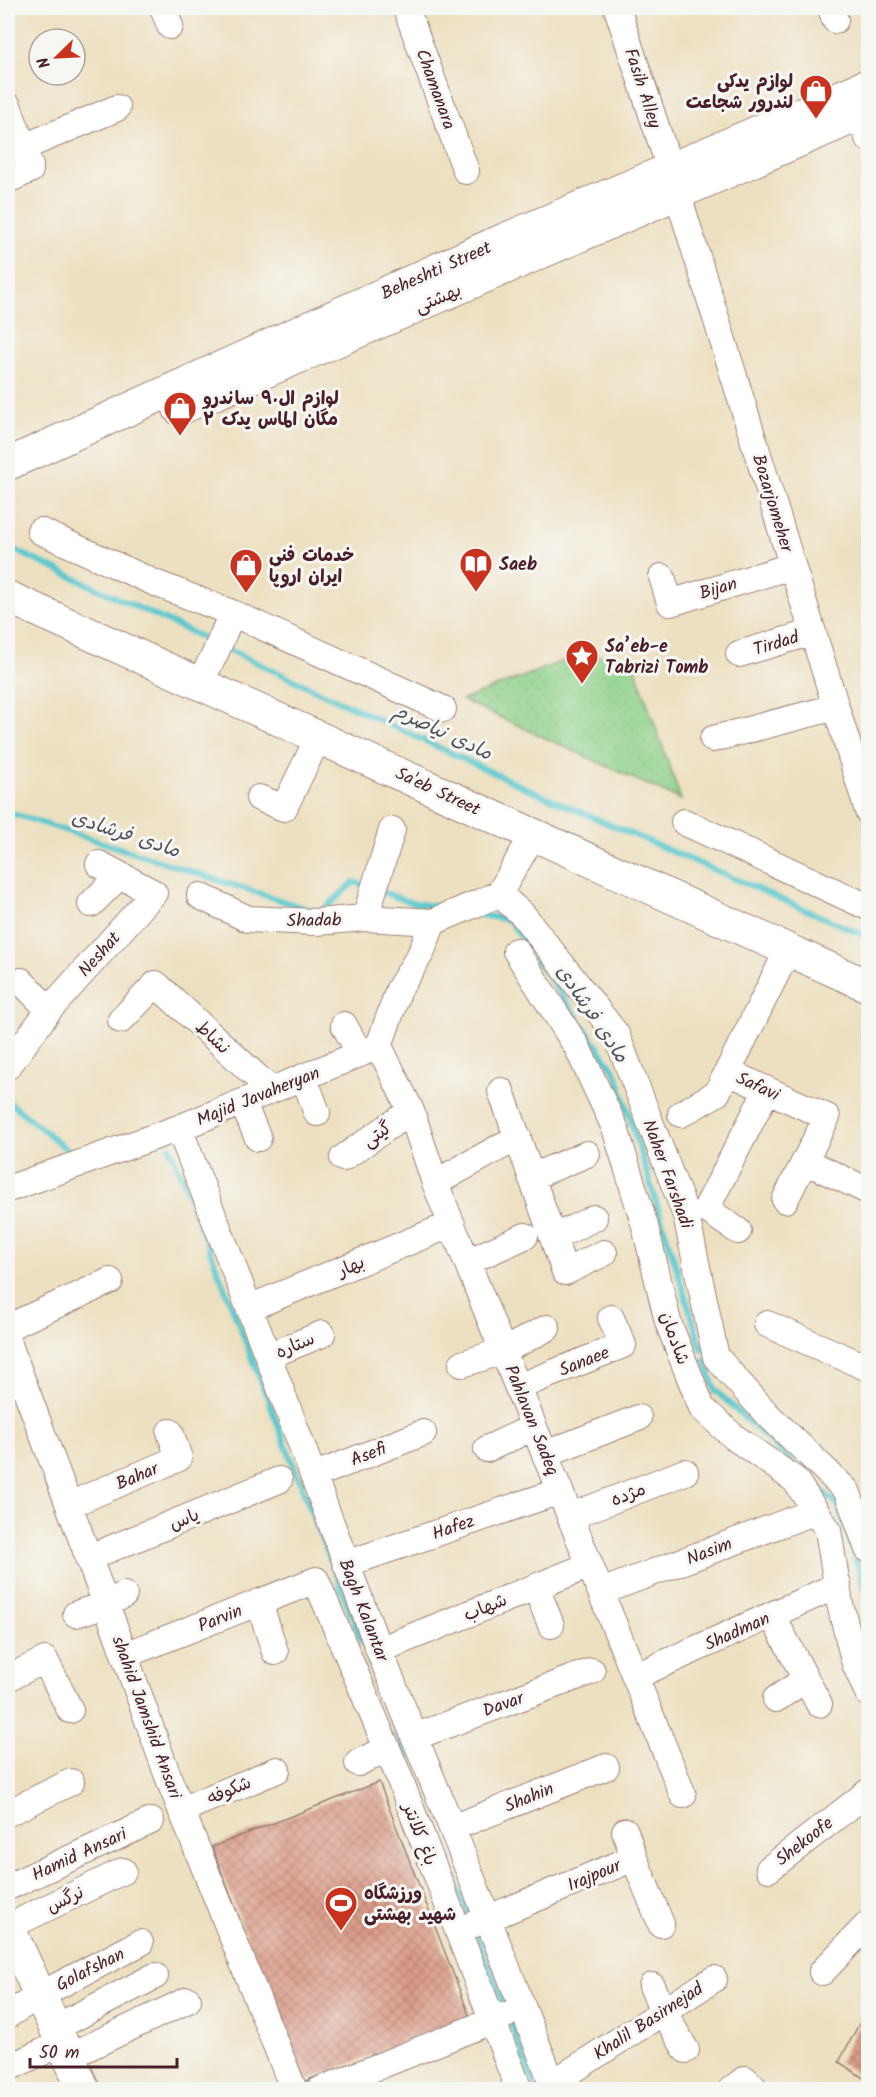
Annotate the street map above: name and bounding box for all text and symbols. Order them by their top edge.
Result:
north arrow [27,27,87,87]
street label: Chamanara [407,45,463,134]
street label: Fasih Alley [615,45,668,133]
text: N [31,53,58,72]
place label: لوازم یدکی لندرور شجاعت [686,68,793,118]
shop icon: لوازم یدکی لندرور شجاعت [798,73,834,120]
street label: Beheshti Street [376,234,498,309]
street label: بهشتی [411,277,467,322]
place label: لوازم ال۹۰ ساندرو مگان الماس یدک ۲ [202,385,339,435]
shop icon: لوازم ال۹۰ ساندرو مگان الماس یدک ۲ [162,390,198,437]
street label: Bozarjomeher [743,451,800,557]
place label: خدمات فنی ایران اروپا [269,542,354,592]
library icon: Saeb [458,546,494,593]
shop icon: خدمات فنی ایران اروپا [228,547,264,594]
place label: Saeb [499,551,537,580]
street label: Bijan [696,570,741,609]
street label: Tirdad [750,624,804,665]
place label: Sa’eb-e Tabrizi Tomb [605,633,709,683]
place icon: Sa’eb-e Tabrizi Tomb [564,638,600,685]
water label: مادی نیاصرم [386,695,497,770]
street label: Sa'eb Street [390,760,486,825]
water label: مادی فرشادی [67,802,184,868]
street label: Shadab [287,907,342,936]
street label: Neshat [72,925,129,984]
water label: مادی فرشادی [547,959,636,1070]
street label: نشاط [188,1014,236,1062]
street label: Majid Javaheryan [192,1059,325,1135]
street label: Safavi [731,1065,785,1110]
street label: گیتی [357,1114,399,1156]
street label: Naher Farshadi [633,1116,700,1234]
street label: بهار [331,1249,370,1287]
street label: شادمان [651,1308,697,1369]
street label: ستاره [271,1325,320,1368]
street label: Sanaee [555,1339,614,1386]
street label: Pahlavan Sadeq [495,1361,566,1480]
street label: Asefi [346,1435,391,1475]
street label: Bahar [112,1455,164,1499]
street label: مژده [607,1475,650,1515]
street label: یاس [165,1501,204,1540]
street label: Hafez [428,1508,479,1549]
street label: Nasim [682,1530,737,1574]
street label: Bagh Kalantar [330,1555,396,1667]
street label: شهاب [459,1587,512,1630]
street label: Parvin [194,1597,247,1641]
street label: Shadman [700,1605,775,1660]
street label: shahid Jamshid Ansari [103,1632,189,1804]
street label: Davar [479,1684,529,1726]
street label: شکوفه [203,1769,256,1814]
street label: Shahin [500,1775,559,1821]
street label: باغ کلانتر [393,1797,444,1870]
street label: Shekoofe [770,1810,840,1874]
street label: Hamid Ansari [27,1820,133,1890]
street label: Irajpour [563,1852,627,1901]
street label: نرگس [42,1879,89,1922]
place label: ورزشگاه شهید بهشتی [364,1880,456,1930]
sports icon: ورزشگاه شهید بهشتی [323,1885,359,1932]
street label: Golafshan [51,1941,130,2000]
street label: Khalil Basirnejad [588,1975,711,2069]
scale bar [30,2031,177,2069]
text: 50 m [39,2039,79,2068]

